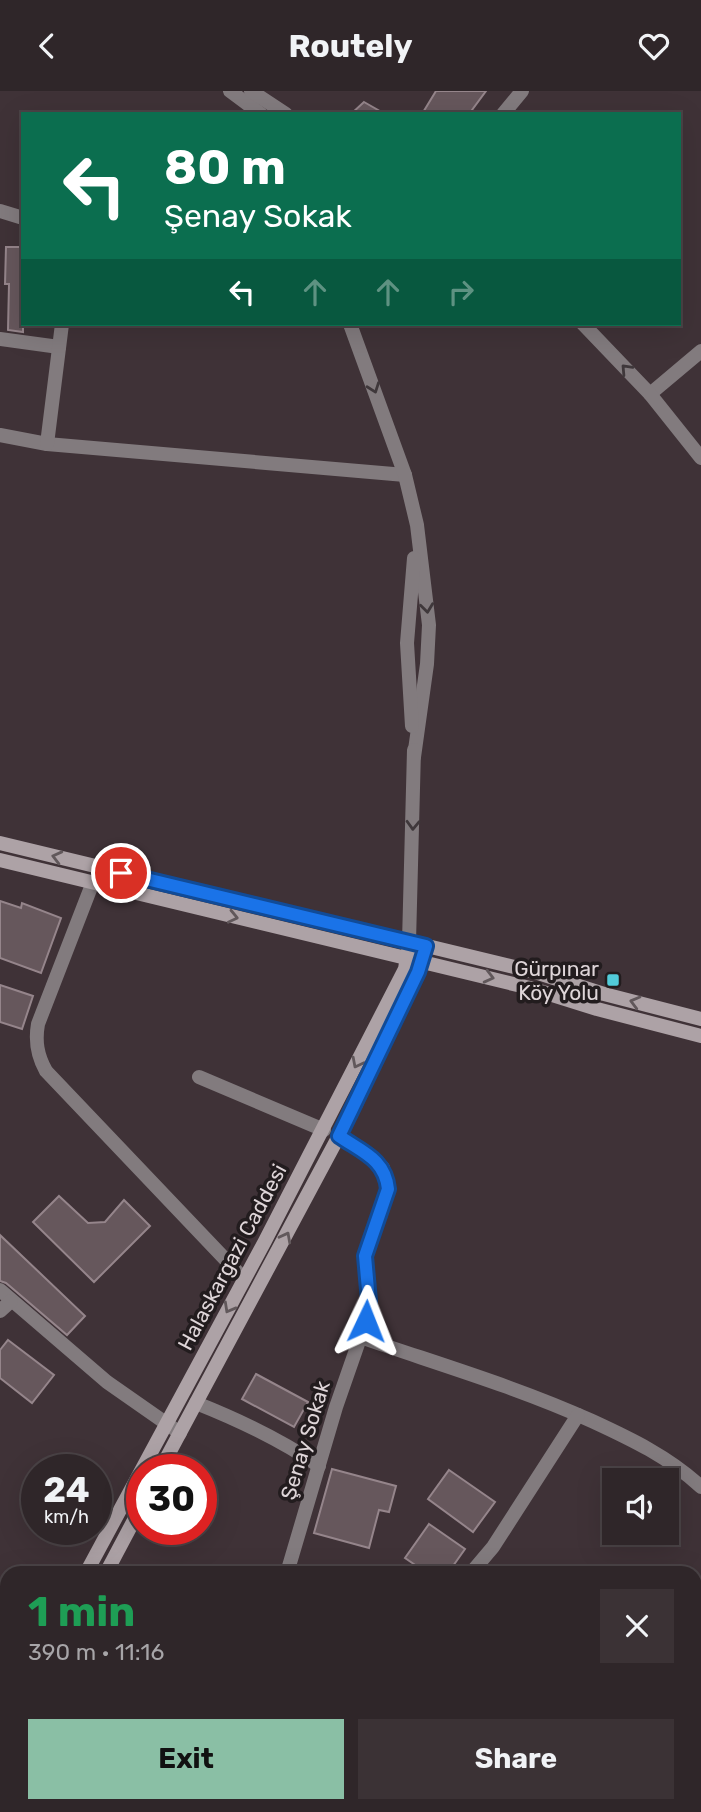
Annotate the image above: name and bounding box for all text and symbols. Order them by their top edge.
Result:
icon: back [28,27,66,65]
text: Routely [288,27,413,65]
icon: heart [635,27,673,65]
text: 80 m [164,138,286,196]
icon: left [49,140,140,231]
text: Şenay Sokak [164,197,352,235]
icon: left [223,273,261,311]
icon: ahead [296,273,334,311]
icon: ahead [369,273,407,311]
icon: right [442,273,480,311]
one-way arrow [621,364,634,377]
one-way arrow [366,381,380,393]
one-way arrow [419,602,434,614]
one-way arrow [406,820,421,831]
pin [91,843,151,903]
one-way arrow [51,851,63,865]
icon: arrive [102,854,140,892]
one-way arrow [227,908,239,923]
place label: Gürpınar Köy Yolu [514,956,599,1005]
one-way arrow [483,969,495,983]
marker: Gürpınar Köy Yolu [605,972,621,988]
one-way arrow [629,996,641,1010]
one-way arrow [352,1056,366,1068]
street label: Halaskargazi Caddesi [172,1160,292,1354]
one-way arrow [277,1232,291,1245]
position arrow [329,1284,403,1358]
one-way arrow [223,1301,237,1313]
street label: Şenay Sokak [275,1377,335,1503]
speed limit sign: 30 [126,1454,217,1545]
map controls [602,1468,679,1545]
button: sound [602,1468,679,1545]
text: 24 [43,1469,90,1511]
text: km/h [44,1506,89,1528]
text: 1 min [28,1587,135,1637]
button: close [600,1589,674,1663]
text: 390 m · 11:16 [28,1638,164,1666]
button: Exit [28,1719,344,1799]
button: Share [358,1719,674,1799]

